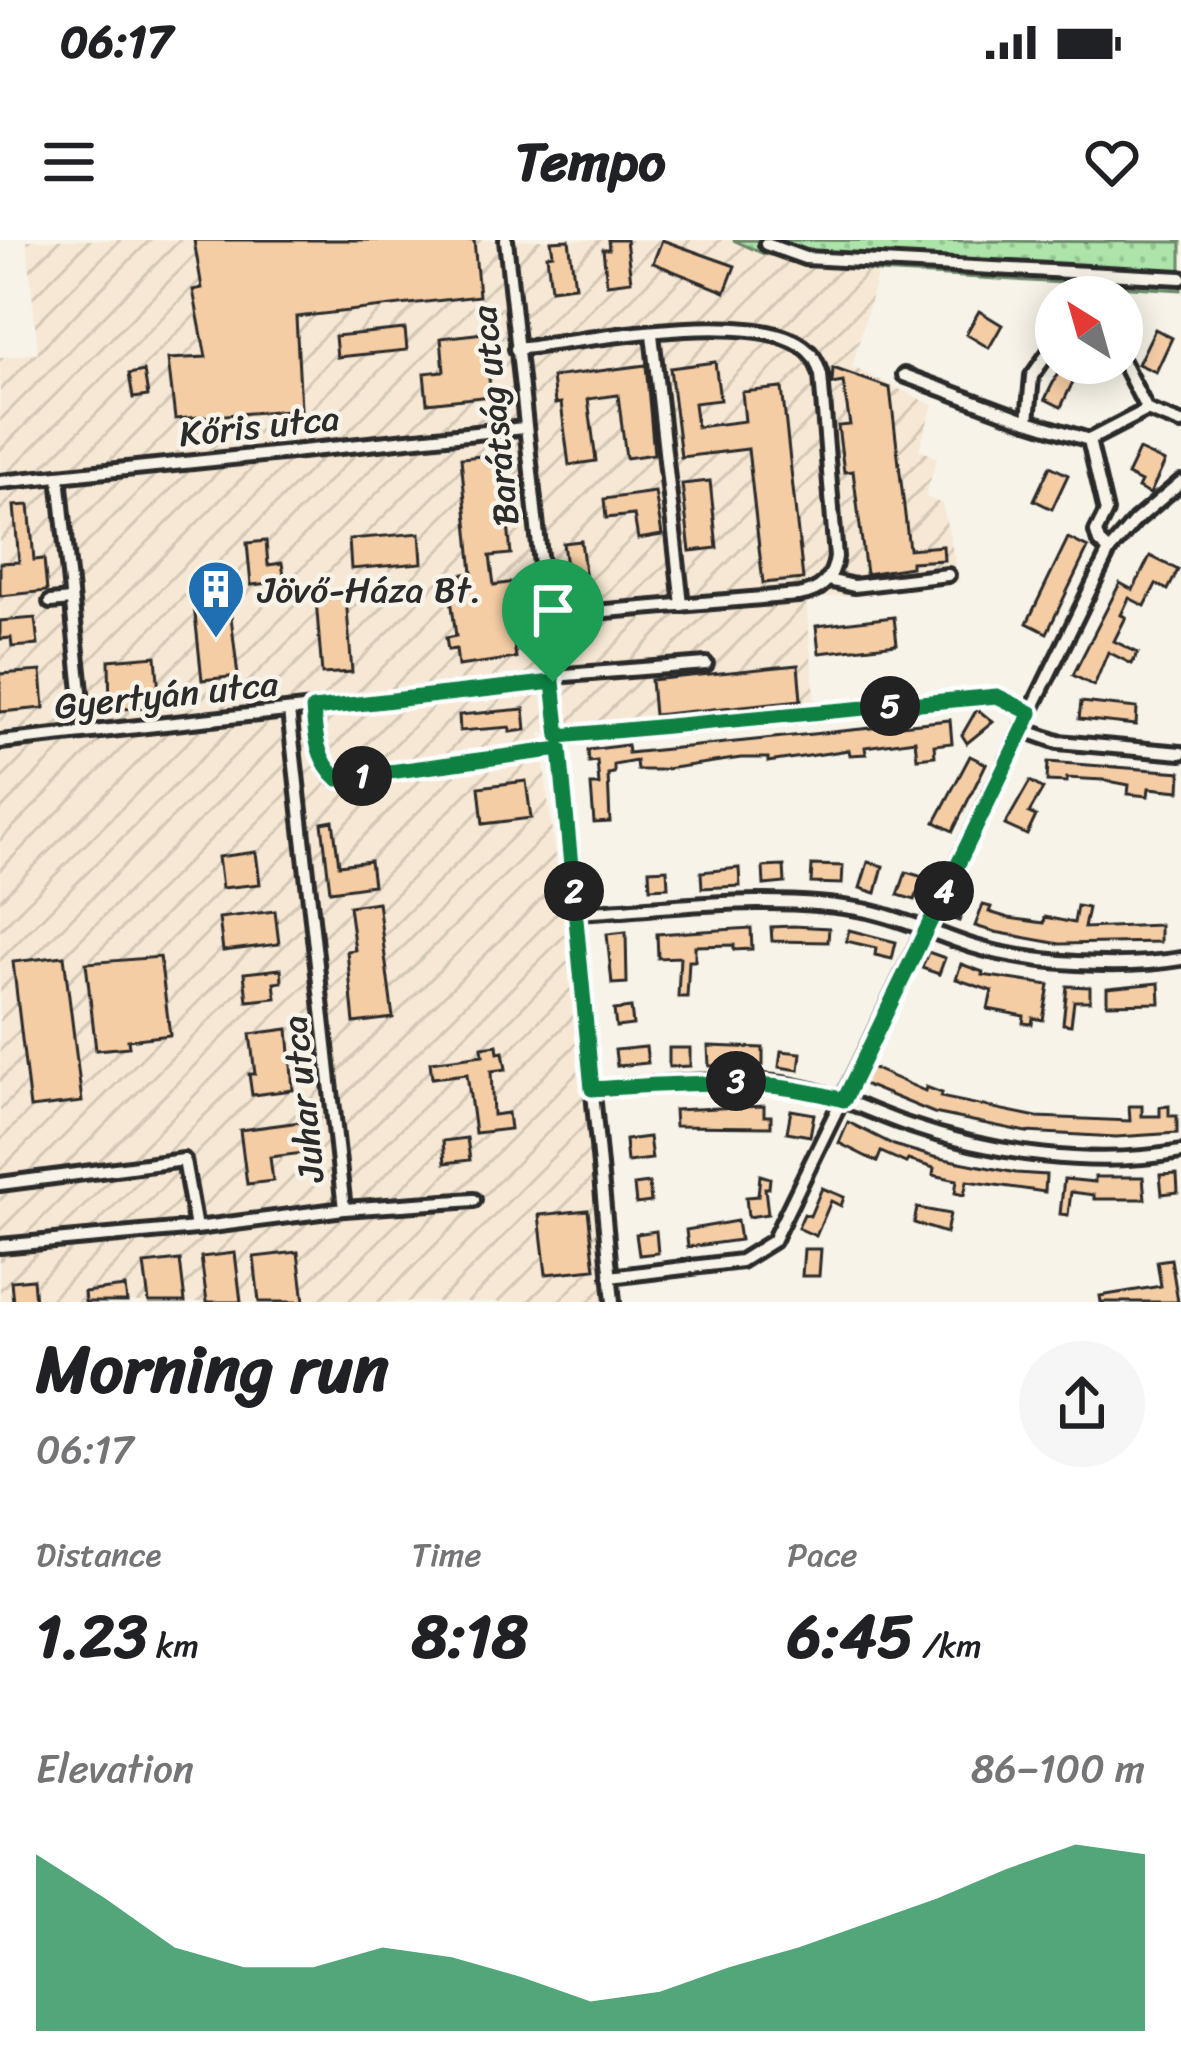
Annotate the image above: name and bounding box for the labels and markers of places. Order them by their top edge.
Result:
building icon: Jövő-Háza Bt. [185,558,247,640]
place label: Jövő-Háza Bt. [256,558,481,622]
pin [502,559,604,682]
pin: 5 [860,676,920,736]
pin: 1 [332,746,392,806]
pin: 2 [544,861,604,921]
pin: 4 [914,861,974,921]
pin: 3 [706,1051,766,1111]

